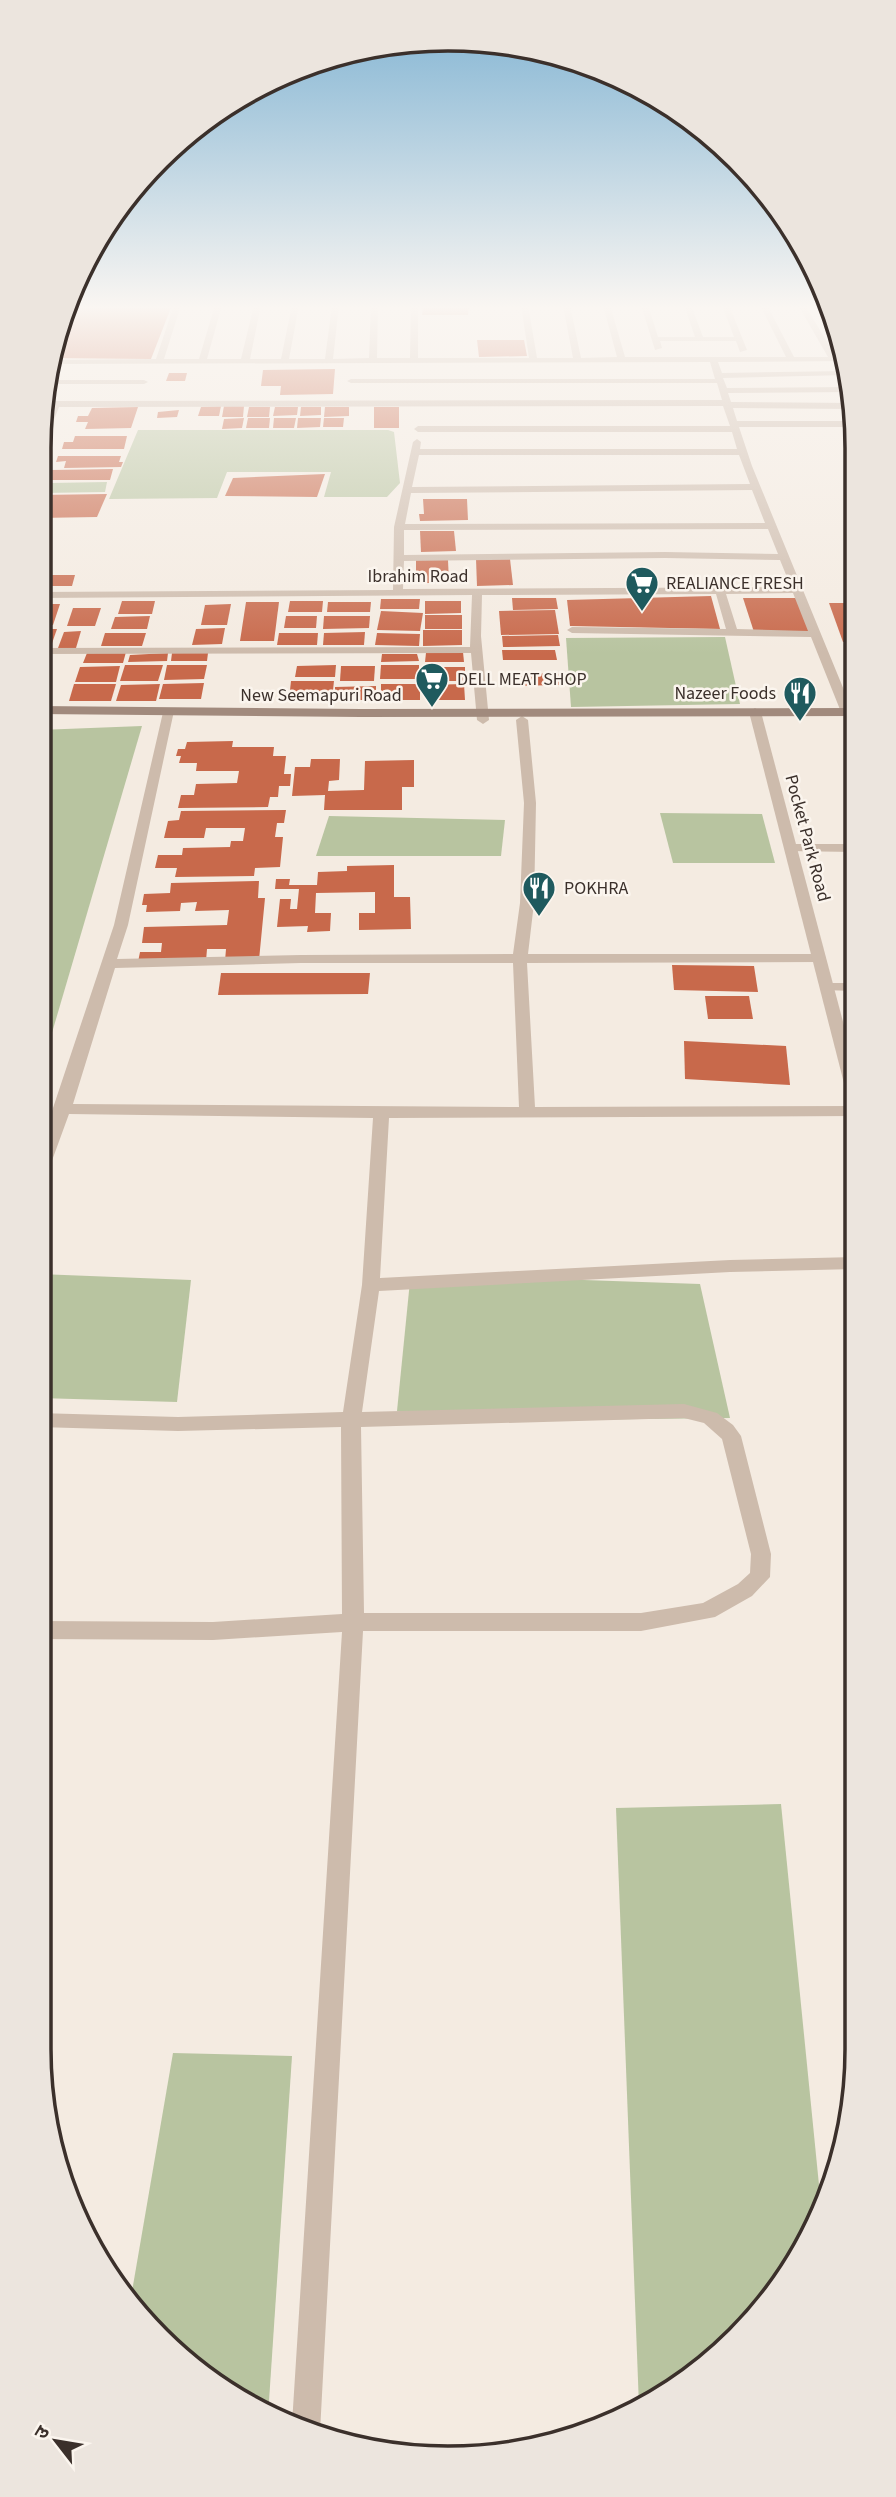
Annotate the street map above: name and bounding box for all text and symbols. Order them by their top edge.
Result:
street label: Ibrahim Road [368,564,468,589]
supermarket icon: REALIANCE FRESH [623,564,661,613]
place label: REALIANCE FRESH [666,571,804,596]
supermarket icon: DELL MEAT SHOP [413,660,451,709]
place label: DELL MEAT SHOP [457,667,587,692]
restaurant icon: Nazeer Foods [781,674,819,723]
place label: Nazeer Foods [674,681,776,706]
street label: New Seemapuri Road [240,683,402,708]
street label: Pocket Park Road [779,772,836,904]
restaurant icon: POKHRA [520,869,558,918]
place label: POKHRA [564,876,628,901]
north arrow [21,2406,91,2476]
text: उ [28,2421,58,2445]

